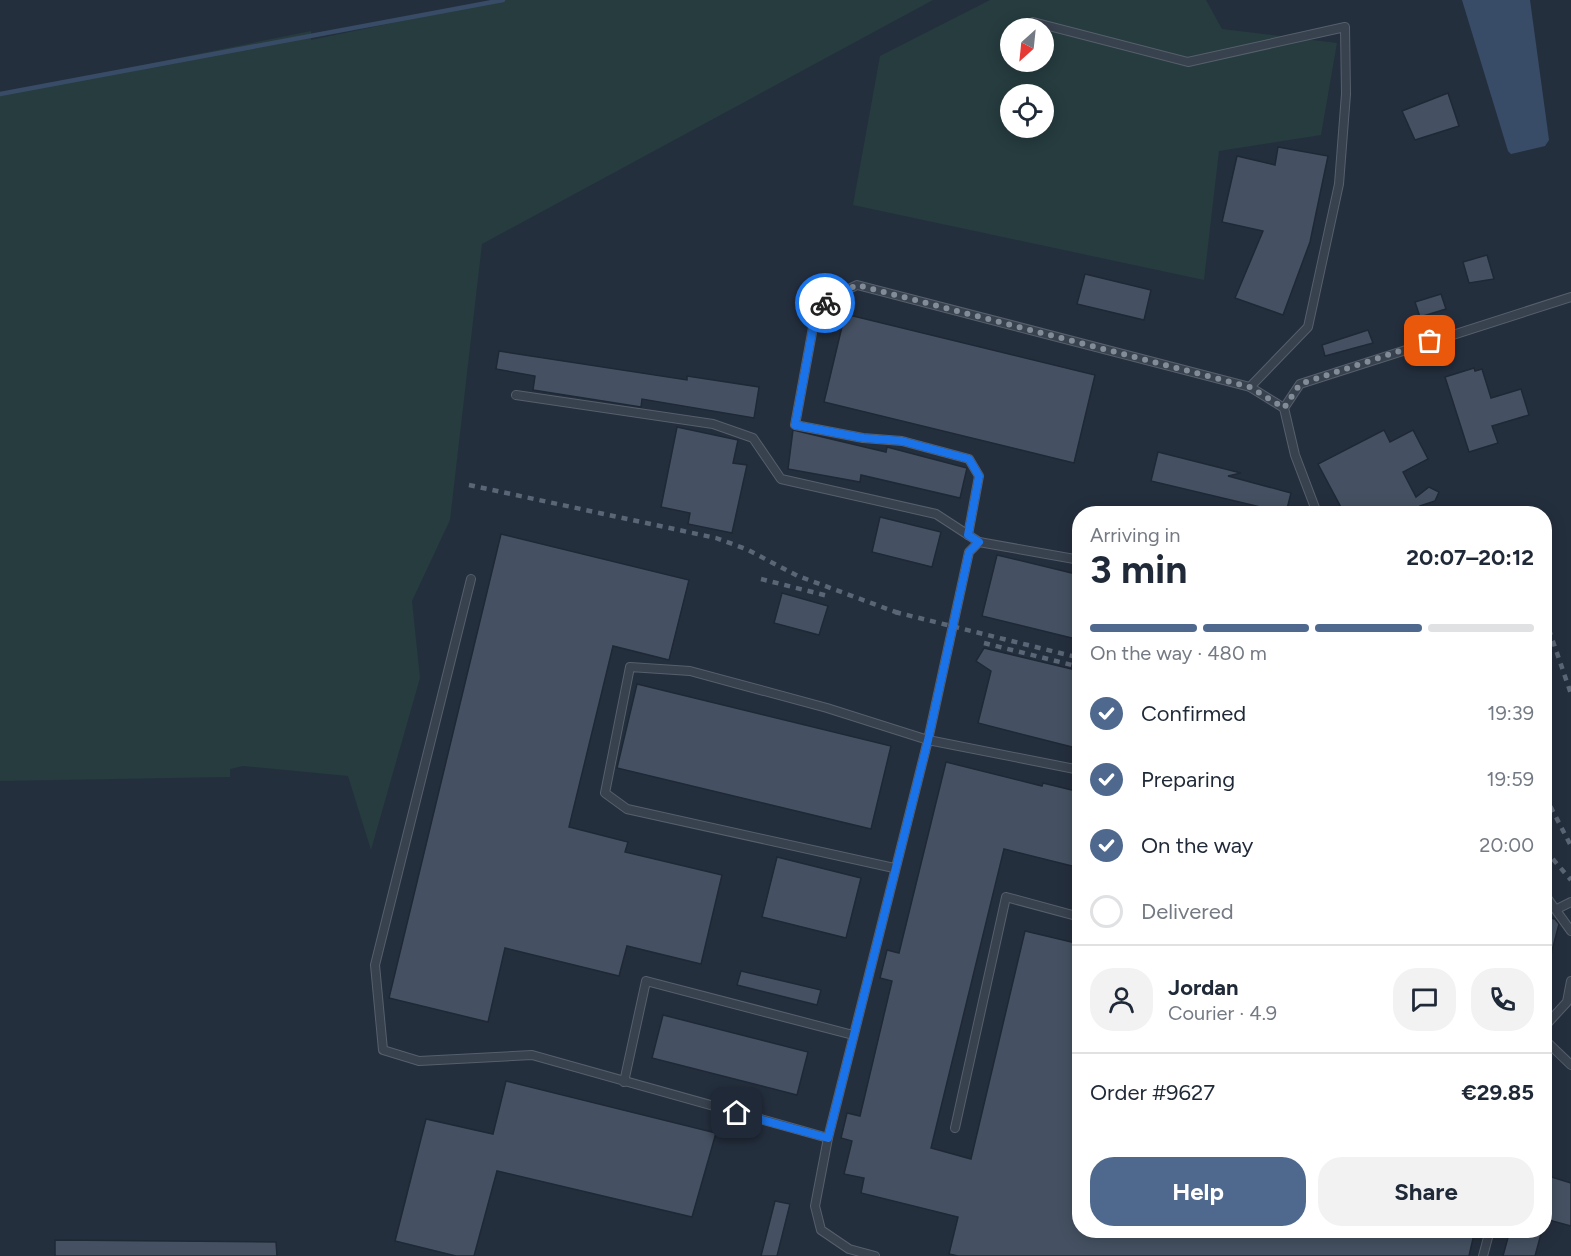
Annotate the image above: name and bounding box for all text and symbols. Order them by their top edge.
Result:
north arrow [1000,18,1054,72]
map controls [1000,18,1054,138]
button: locate [1000,84,1054,138]
courier [795,273,855,333]
icon: bike [809,287,842,320]
pin [1404,315,1455,366]
icon: bag [1413,324,1446,357]
text: Arriving in [1090,523,1180,547]
text: 20:07–20:12 [1406,544,1534,571]
text: 3 min [1090,546,1187,593]
text: On the way · 480 m [1090,641,1267,665]
icon: check [1090,697,1123,730]
text: Confirmed [1141,700,1246,727]
text: 19:39 [1487,701,1534,725]
icon: check [1090,763,1123,796]
text: Preparing [1141,766,1235,793]
text: 19:59 [1487,767,1534,791]
icon: check [1090,829,1123,862]
text: On the way [1141,832,1253,859]
text: 20:00 [1479,833,1534,857]
text: Delivered [1141,898,1234,925]
button: person [1090,968,1153,1031]
button: chat [1393,968,1456,1031]
button: phone [1471,968,1534,1031]
text: Jordan [1168,974,1239,1001]
text: Courier · 4.9 [1168,1001,1277,1025]
text: Order #9627 [1090,1079,1215,1106]
text: €29.85 [1462,1079,1534,1106]
pin [711,1087,762,1138]
icon: home [720,1096,753,1129]
button: Help [1090,1157,1306,1226]
button: Share [1318,1157,1534,1226]

